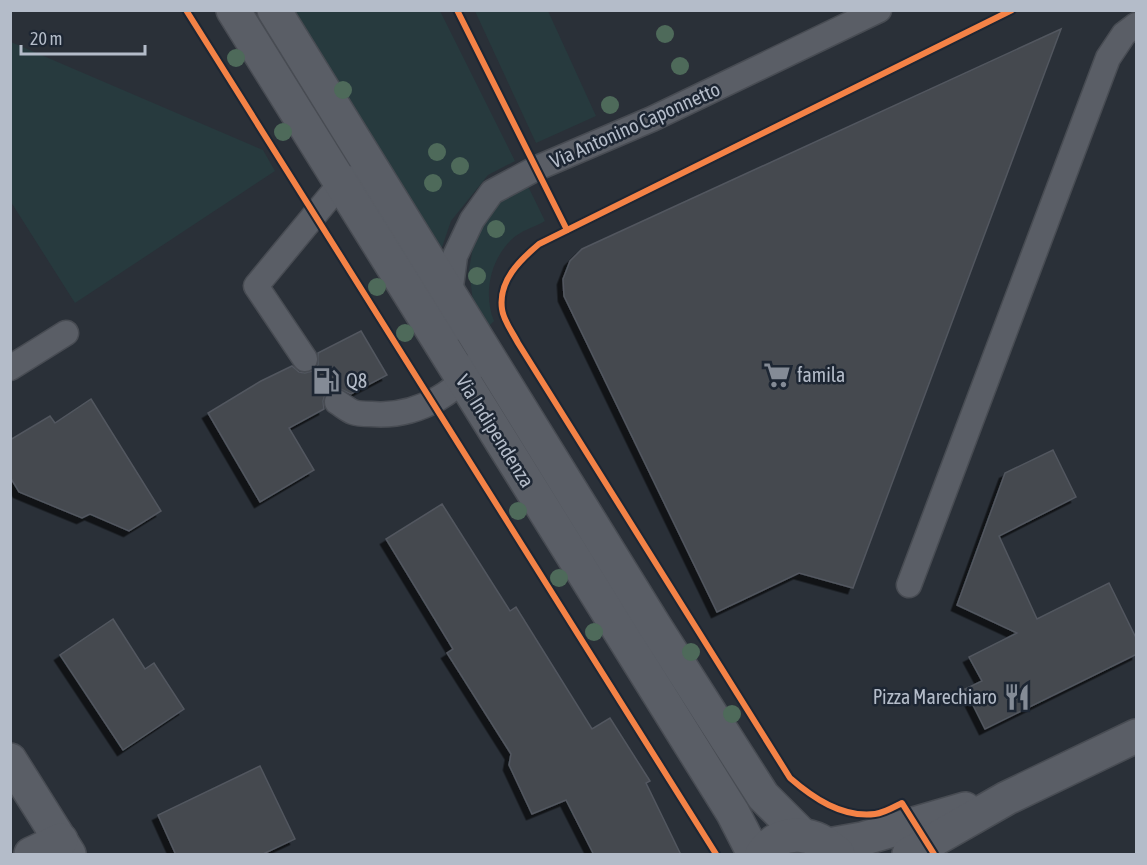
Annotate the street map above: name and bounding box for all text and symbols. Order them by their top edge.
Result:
scale bar [21,18,146,56]
text: 20 m [30,28,62,49]
street label: Via Antonino Caponnetto [546,77,723,172]
supermarket icon: famila [762,360,792,390]
place label: famila [797,363,845,386]
fuel station icon: Q8 [311,366,341,396]
place label: Q8 [346,369,367,392]
street label: Via Indipendenza [452,370,539,491]
restaurant icon: Pizza Marechiaro [1002,682,1032,712]
place label: Pizza Marechiaro [873,685,997,708]

